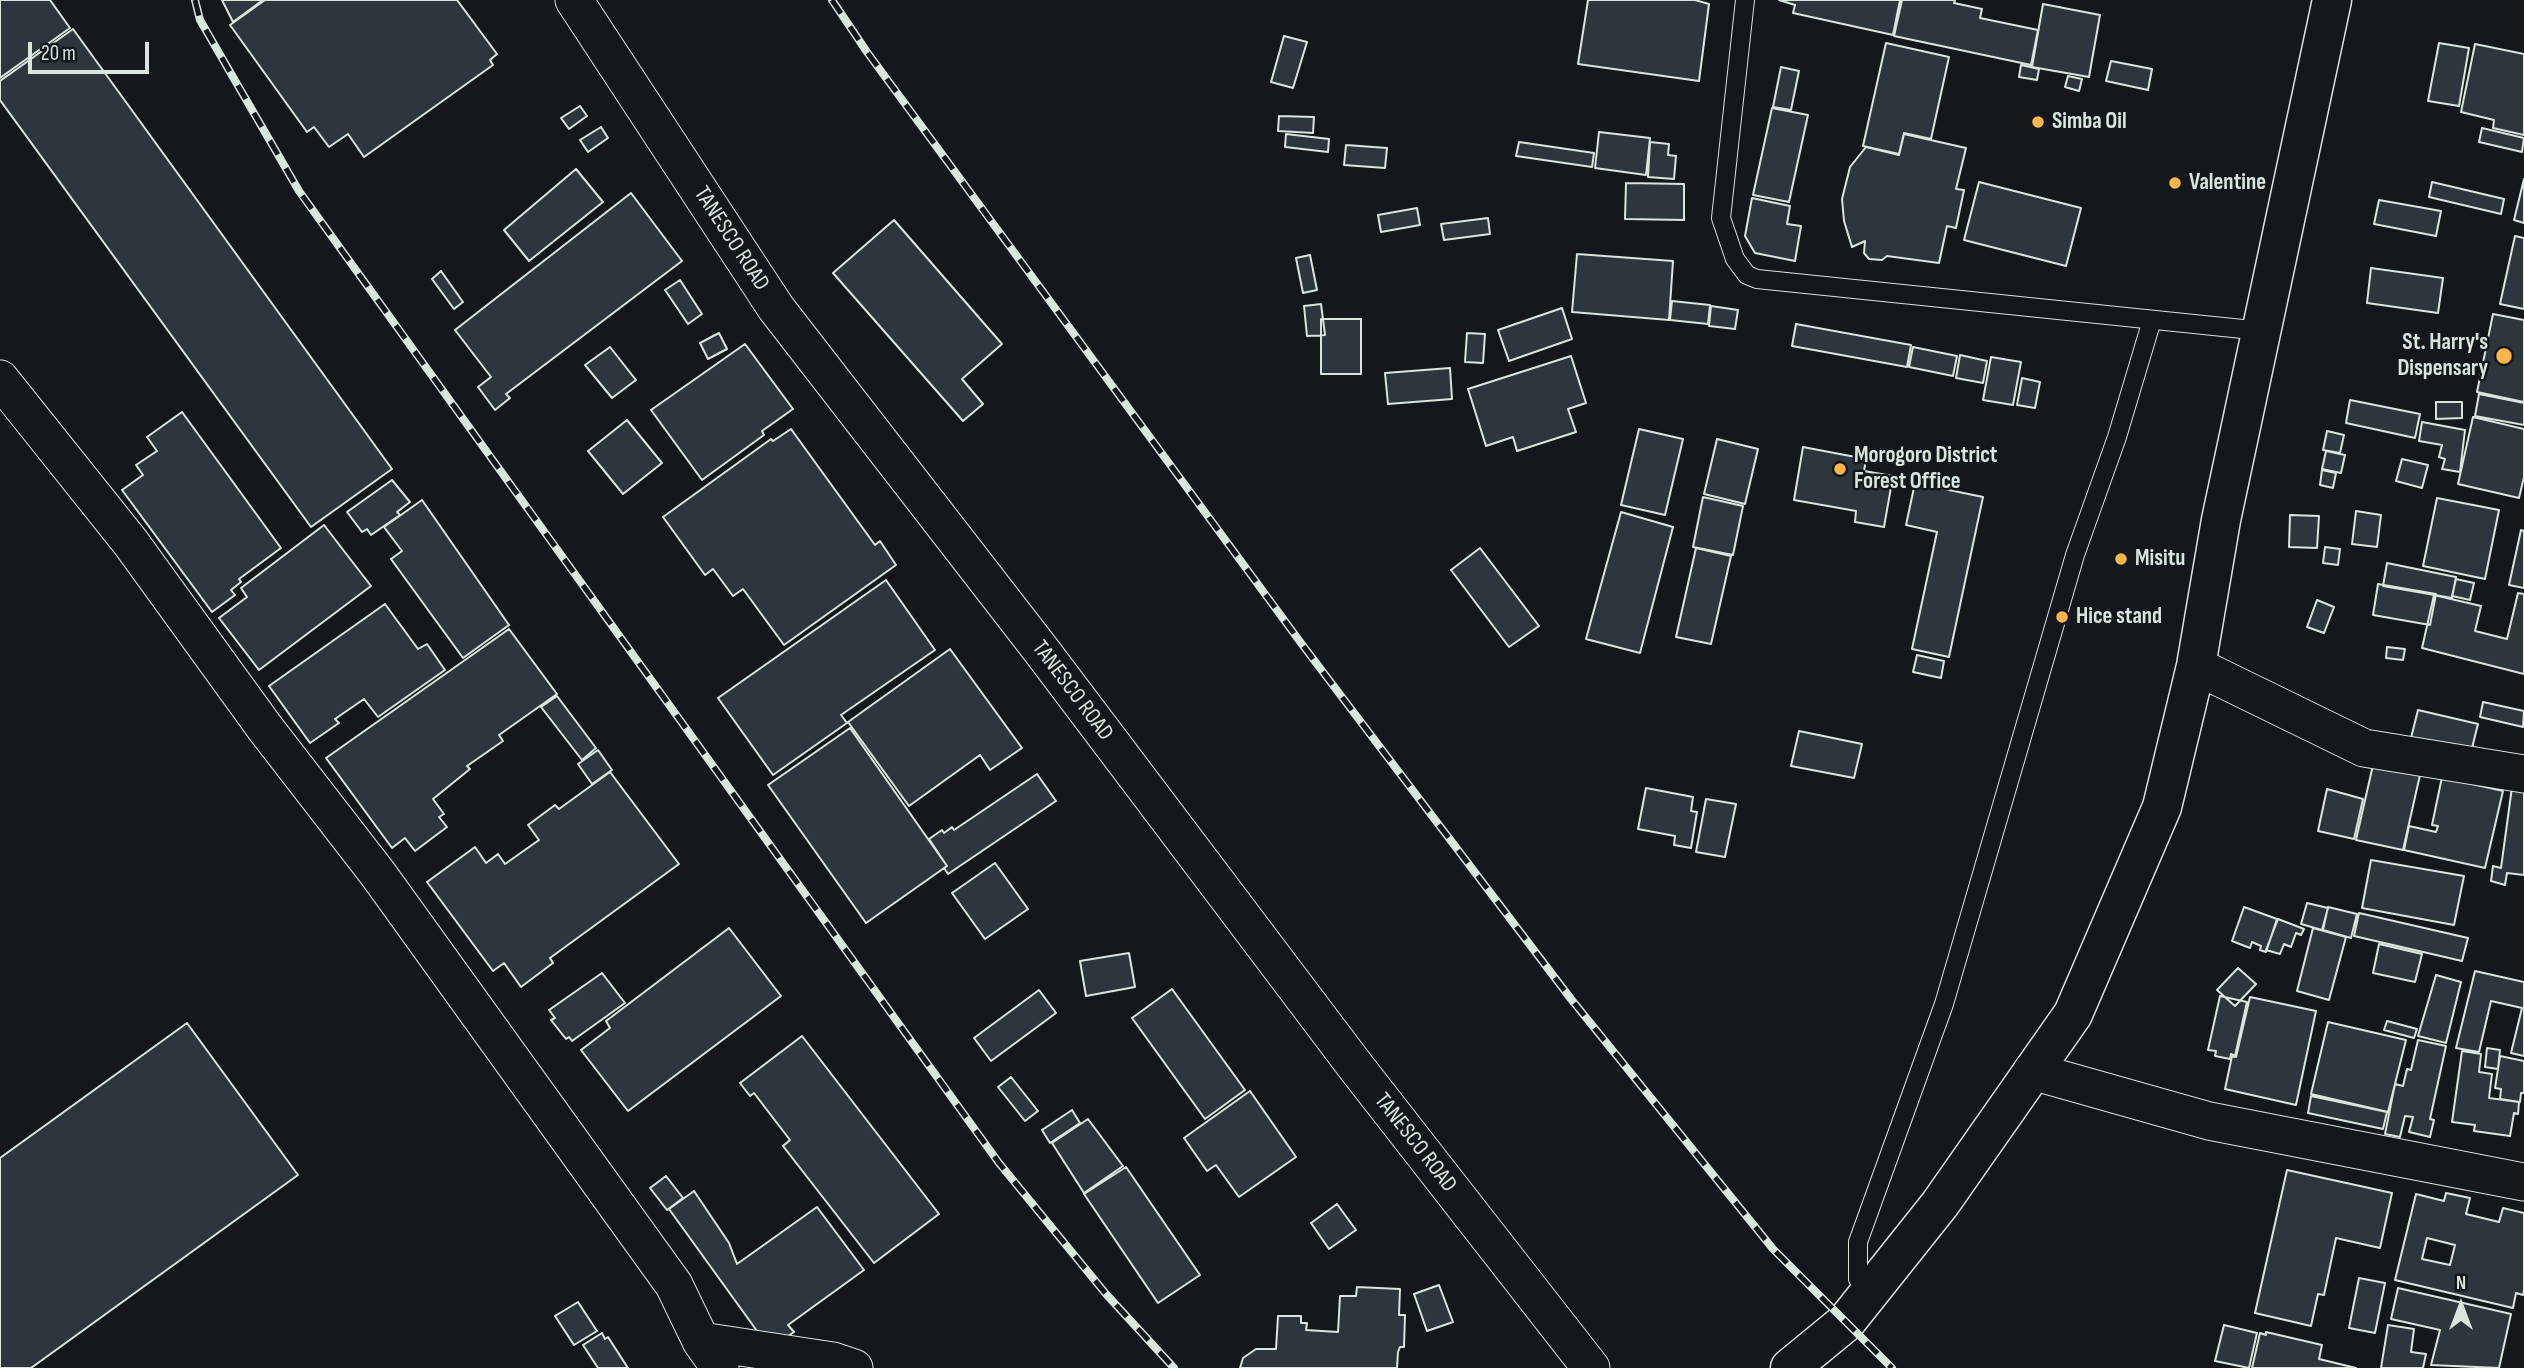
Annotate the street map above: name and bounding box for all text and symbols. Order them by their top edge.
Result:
scale bar [32,28,152,72]
text: 20 m [41,41,76,66]
place label: Simba Oil [2052,108,2127,136]
marker: Simba Oil [2030,114,2046,130]
place label: Valentine [2189,169,2266,197]
marker: Valentine [2167,175,2183,191]
street label: TANESCO ROAD [687,182,775,296]
place label: St. Harry's Dispensary [2397,329,2488,383]
marker: St. Harry's Dispensary [2494,346,2514,366]
place label: Morogoro District Forest Office [1854,442,1997,496]
marker: Morogoro District Forest Office [1832,461,1848,477]
place label: Misitu [2135,545,2185,573]
marker: Misitu [2113,551,2129,567]
place label: Hice stand [2076,603,2162,631]
marker: Hice stand [2054,609,2070,625]
street label: TANESCO ROAD [1025,636,1119,746]
street label: TANESCO ROAD [1368,1088,1462,1198]
north arrow [2426,1270,2496,1340]
text: N [2456,1272,2466,1295]

